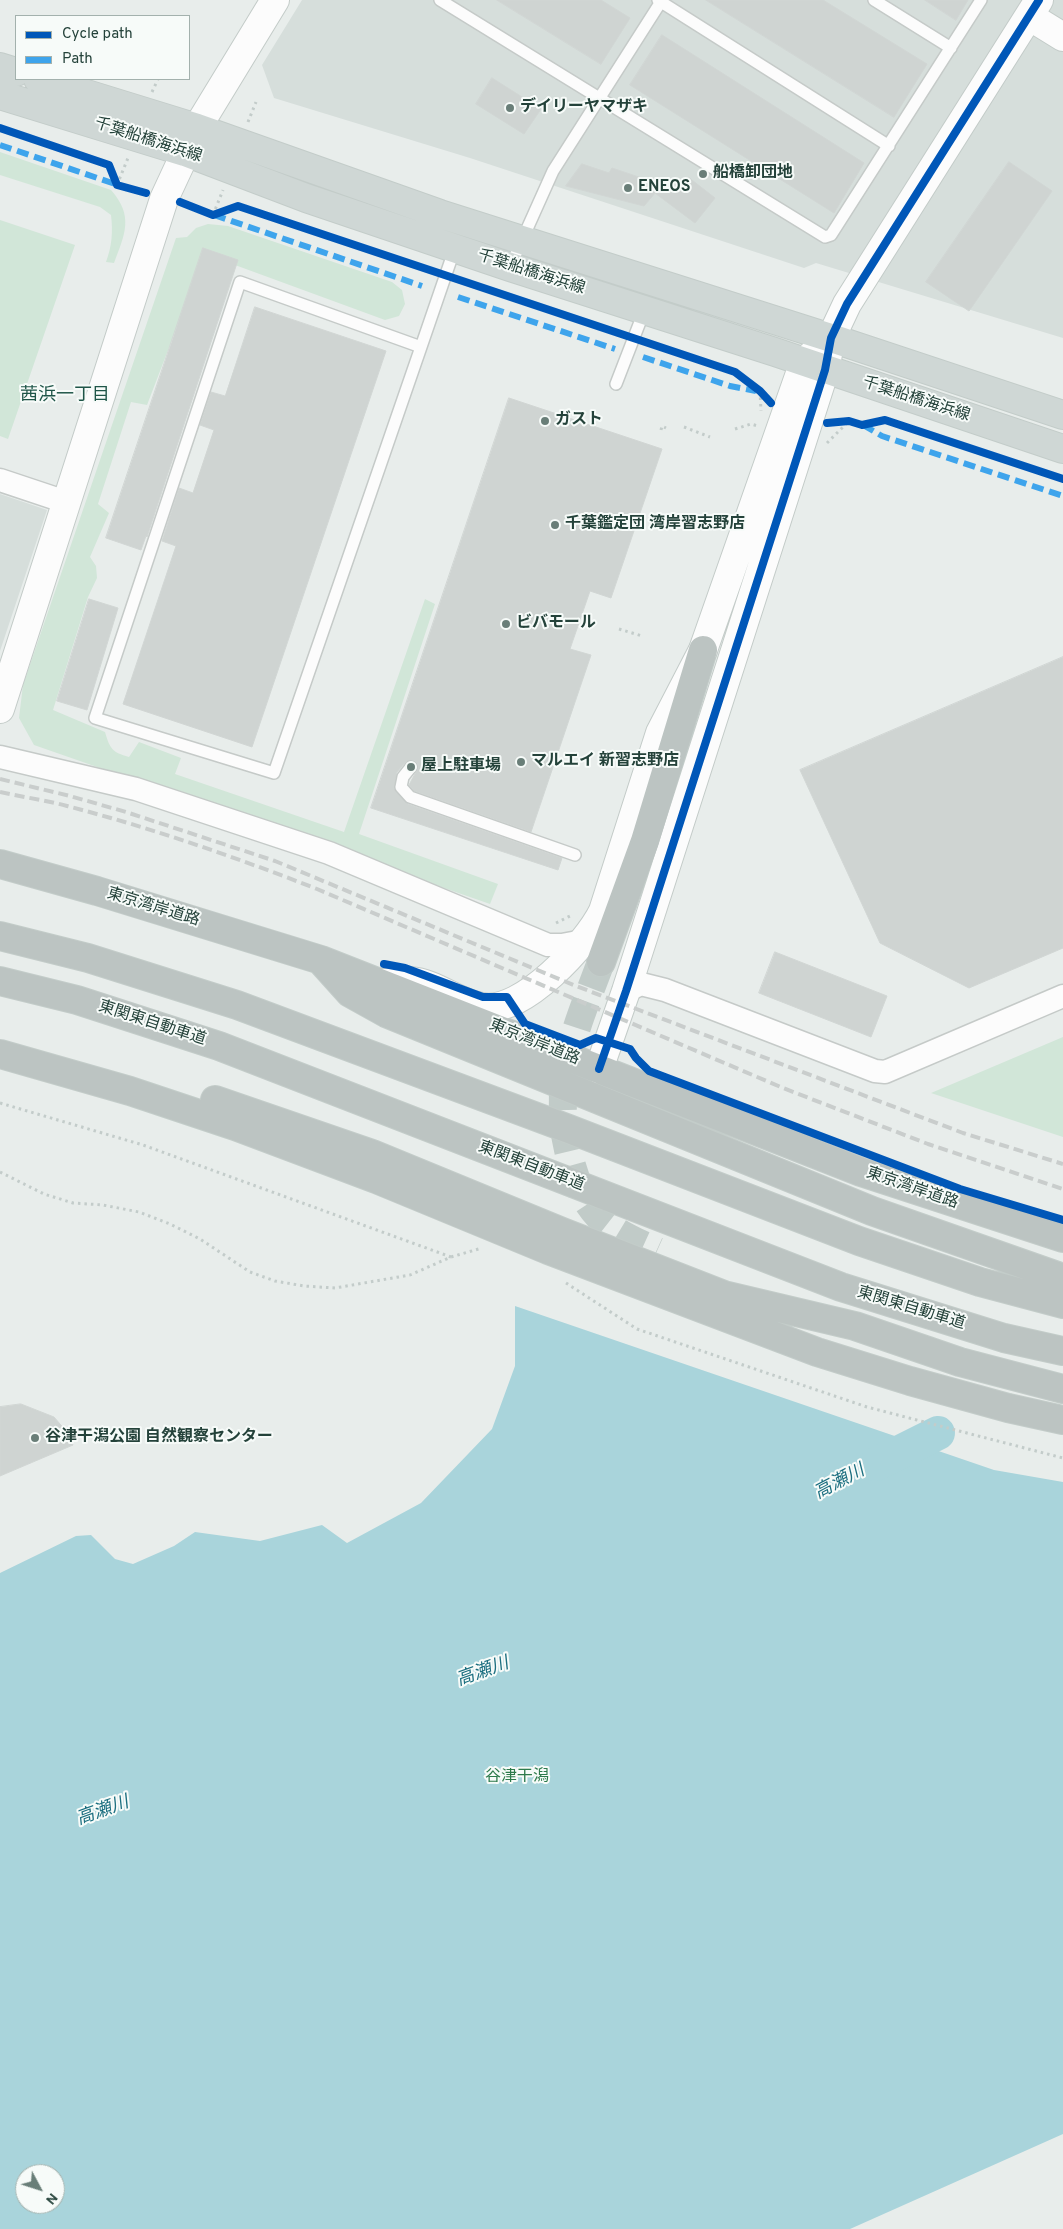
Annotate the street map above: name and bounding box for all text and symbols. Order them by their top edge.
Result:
legend [15,15,190,80]
text: Cycle path [62,25,133,44]
text: Path [62,50,93,69]
place label: デイリーヤマザキ [520,98,648,118]
marker: デイリーヤマザキ [504,102,516,114]
street label: 千葉船橋海浜線 [92,115,204,167]
place label: 船橋卸団地 [713,164,793,184]
marker: 船橋卸団地 [697,168,709,180]
place label: ENEOS [638,178,691,198]
marker: ENEOS [622,182,634,194]
street label: 千葉船橋海浜線 [475,247,587,299]
street label: 千葉船橋海浜線 [860,374,972,426]
district label: 茜浜一丁目 [20,385,110,407]
place label: ガスト [555,411,603,431]
marker: ガスト [539,415,551,427]
place label: 千葉鑑定団 湾岸習志野店 [565,515,745,535]
marker: 千葉鑑定団 湾岸習志野店 [549,519,561,531]
place label: ビバモール [516,614,596,634]
marker: ビバモール [500,618,512,630]
place label: マルエイ 新習志野店 [531,752,679,772]
marker: マルエイ 新習志野店 [515,756,527,768]
place label: 屋上駐車場 [421,757,501,777]
marker: 屋上駐車場 [405,761,417,773]
street label: 東京湾岸道路 [104,885,202,931]
street label: 東関東自動車道 [96,998,208,1050]
street label: 東京湾岸道路 [486,1016,582,1070]
street label: 東関東自動車道 [475,1138,587,1196]
street label: 東京湾岸道路 [863,1164,961,1214]
street label: 東関東自動車道 [855,1283,967,1335]
place label: 谷津干潟公園 自然観察センター [45,1428,273,1448]
marker: 谷津干潟公園 自然観察センター [29,1432,41,1444]
water label: 高瀬川 [811,1461,869,1505]
water label: 高瀬川 [454,1654,512,1692]
park label: 谷津干潟 [485,1768,549,1788]
water label: 高瀬川 [74,1793,132,1831]
north arrow [15,2164,65,2214]
text: N [41,2189,61,2208]

